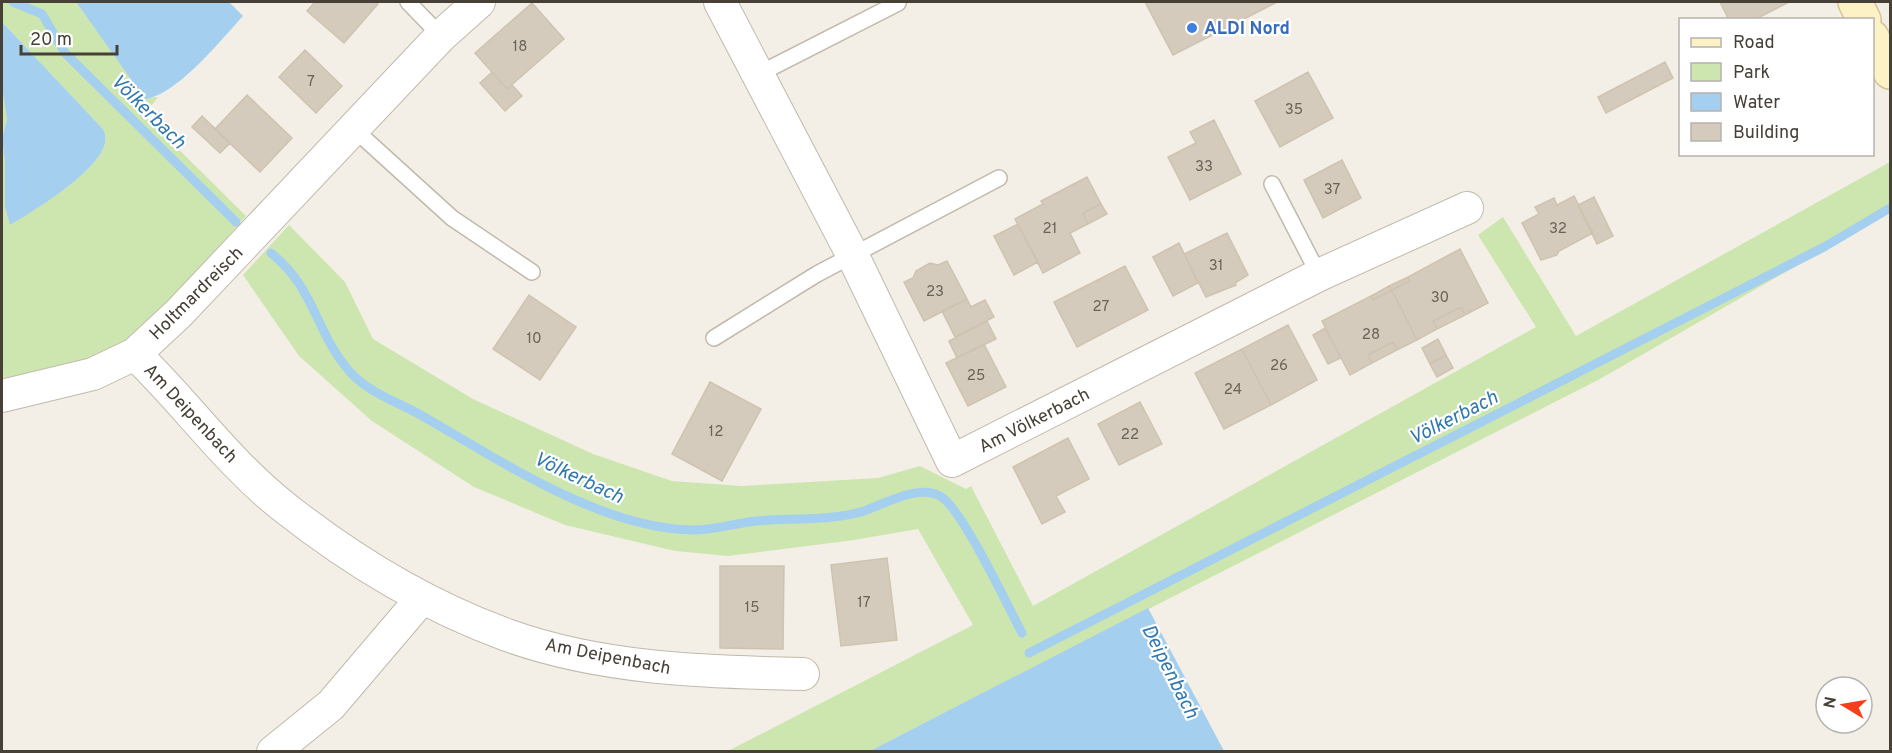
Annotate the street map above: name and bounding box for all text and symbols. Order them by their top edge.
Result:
scale bar [21,18,117,56]
place label: ALDI Nord [1204,18,1290,41]
legend [1679,18,1874,156]
marker: ALDI Nord [1185,21,1199,35]
text: 20 m [30,29,72,52]
text: Road [1733,32,1775,55]
house number: 18 [513,38,527,57]
text: Park [1733,62,1770,85]
water label: Völkerbach [104,69,191,156]
house number: 7 [307,73,315,92]
text: Water [1733,92,1780,115]
house number: 35 [1285,101,1303,120]
text: Building [1733,122,1799,145]
house number: 33 [1195,158,1213,177]
house number: 37 [1324,181,1341,200]
house number: 21 [1043,220,1057,239]
house number: 32 [1549,220,1567,239]
street label: Holtmardreisch [145,242,249,346]
house number: 31 [1209,257,1223,276]
house number: 23 [926,283,944,302]
house number: 30 [1431,289,1449,308]
house number: 27 [1093,298,1110,317]
house number: 28 [1362,326,1380,345]
house number: 10 [526,330,542,349]
house number: 26 [1270,357,1288,376]
street label: Am Deipenbach [138,359,242,469]
house number: 25 [967,367,985,386]
house number: 24 [1224,381,1242,400]
street label: Am Völkerbach [975,384,1094,459]
water label: Völkerbach [1405,385,1503,452]
house number: 12 [709,423,723,442]
house number: 22 [1121,426,1139,445]
water label: Völkerbach [529,447,627,511]
house number: 17 [857,594,871,613]
house number: 15 [745,599,759,618]
water label: Deipenbach [1134,620,1204,724]
street label: Am Deipenbach [543,634,673,681]
north arrow [1814,675,1874,735]
text: N [1820,695,1842,710]

